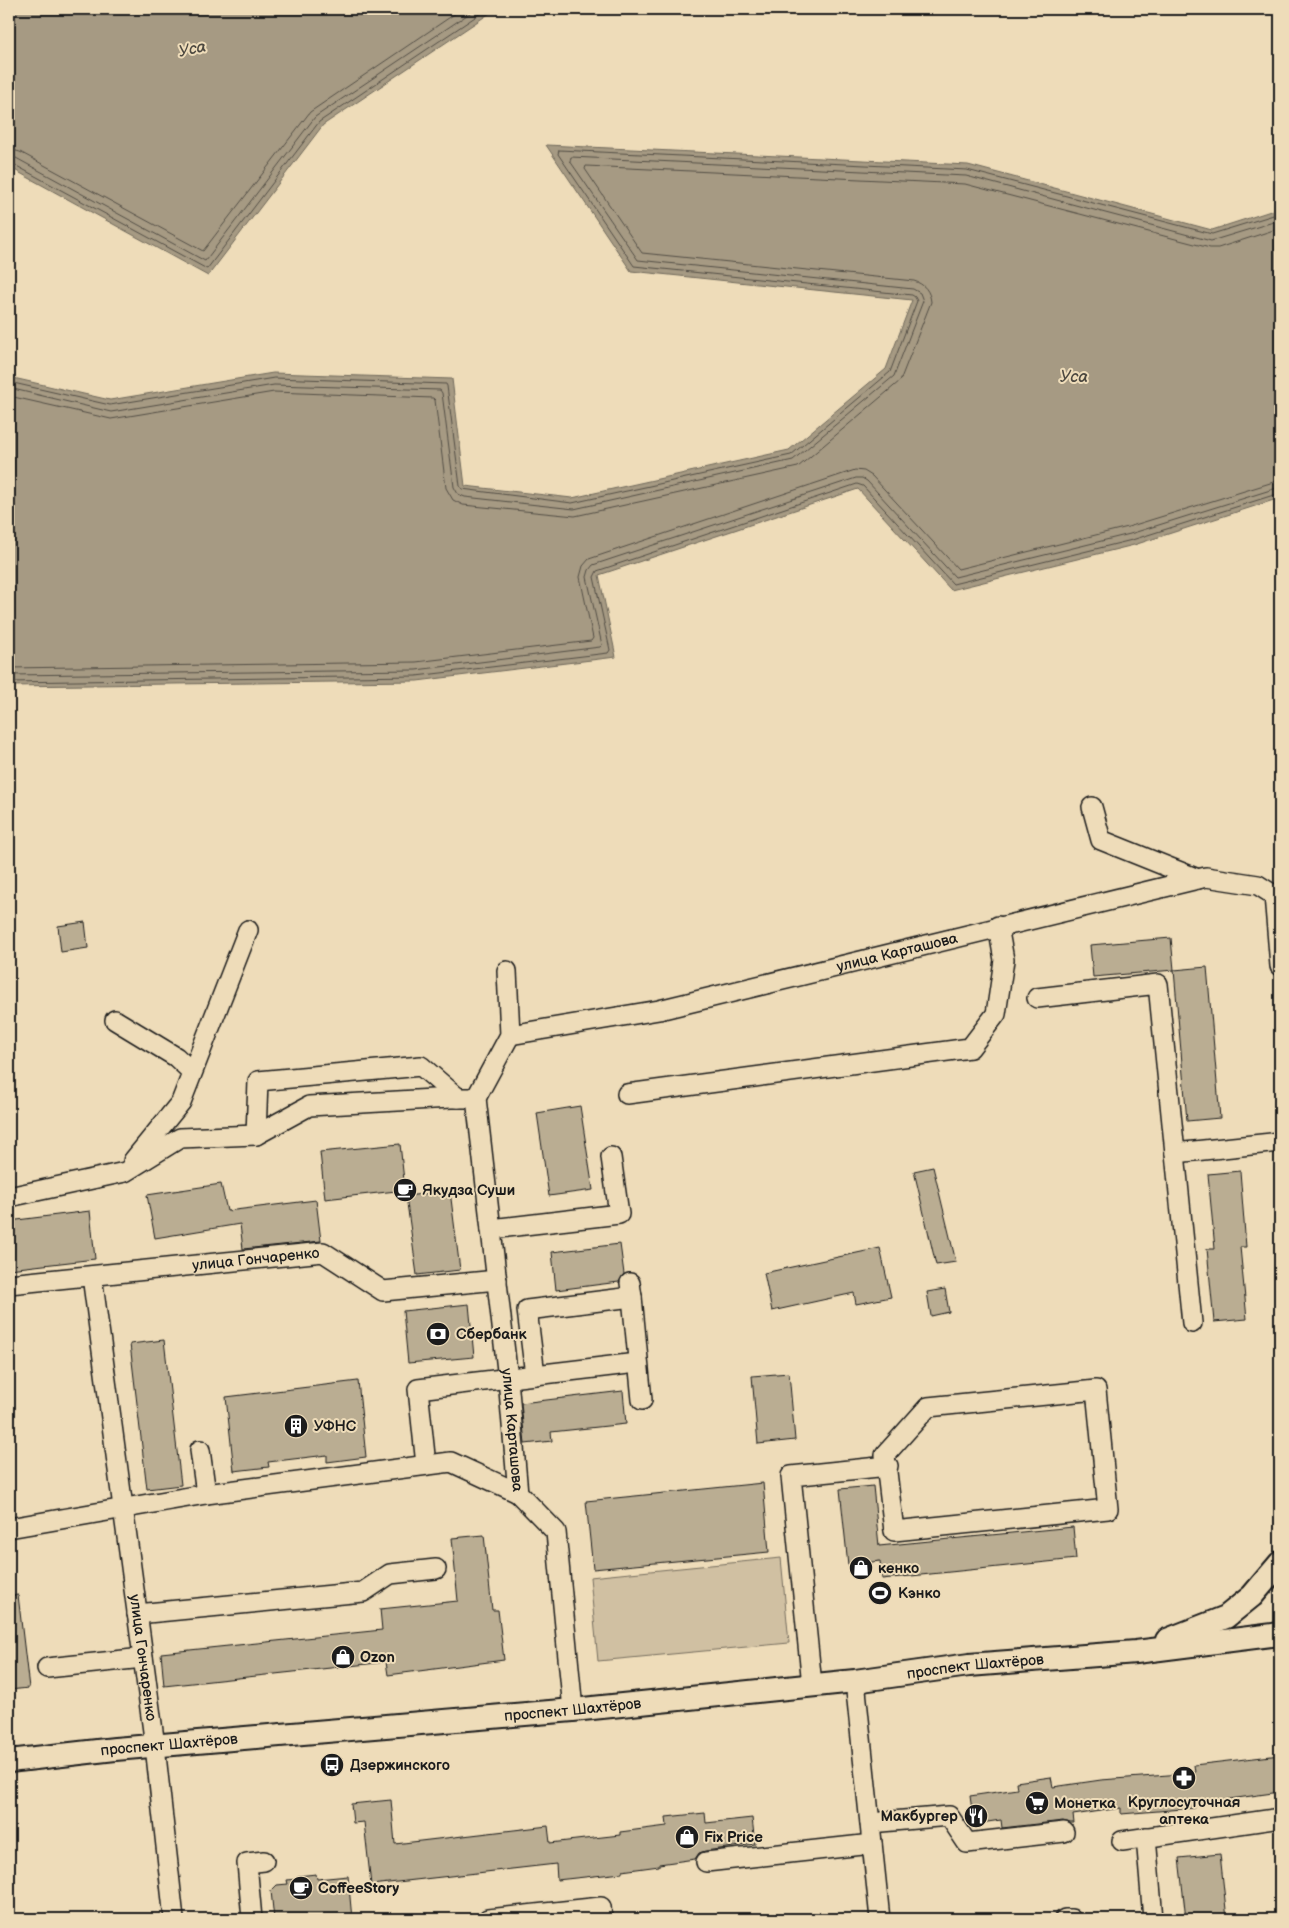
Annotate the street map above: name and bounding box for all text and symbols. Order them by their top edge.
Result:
water label: Уса [177,37,208,62]
water label: Уса [1060,368,1088,387]
street label: улица Карташова [835,929,960,977]
cafe icon: Якудза Суши [392,1177,418,1203]
place label: Якудза Суши [422,1181,515,1200]
street label: улица Гончаренко [191,1243,320,1275]
bank icon: Сбербанк [425,1321,451,1347]
place label: Сбербанк [456,1325,528,1344]
street label: улица Карташова [497,1367,527,1493]
building icon: УФНС [283,1413,309,1439]
place label: УФНС [314,1417,357,1436]
shop icon: кенко [848,1555,874,1581]
place label: кенко [878,1559,919,1578]
sports icon: Кэнко [867,1580,893,1606]
place label: Кэнко [898,1584,941,1603]
street label: улица Гончаренко [125,1593,161,1722]
shop icon: Ozon [330,1644,356,1670]
place label: Ozon [360,1648,395,1667]
street label: проспект Шахтёров [906,1650,1045,1684]
street label: проспект Шахтёров [503,1694,642,1726]
street label: проспект Шахтёров [100,1730,239,1761]
bus stop icon: Дзержинского [319,1752,345,1778]
place label: Дзержинского [350,1756,450,1775]
pharmacy icon: Круглосуточная аптека [1171,1765,1197,1791]
supermarket icon: Монетка [1024,1790,1050,1816]
place label: Круглосуточная аптека [1128,1793,1240,1829]
place label: Монетка [1054,1794,1116,1813]
restaurant icon: Макбургер [963,1803,989,1829]
place label: Макбургер [880,1807,958,1826]
shop icon: Fix Price [674,1824,700,1850]
place label: Fix Price [704,1828,763,1847]
cafe icon: CoffeeStory [288,1875,314,1901]
place label: CoffeeStory [318,1879,399,1898]

